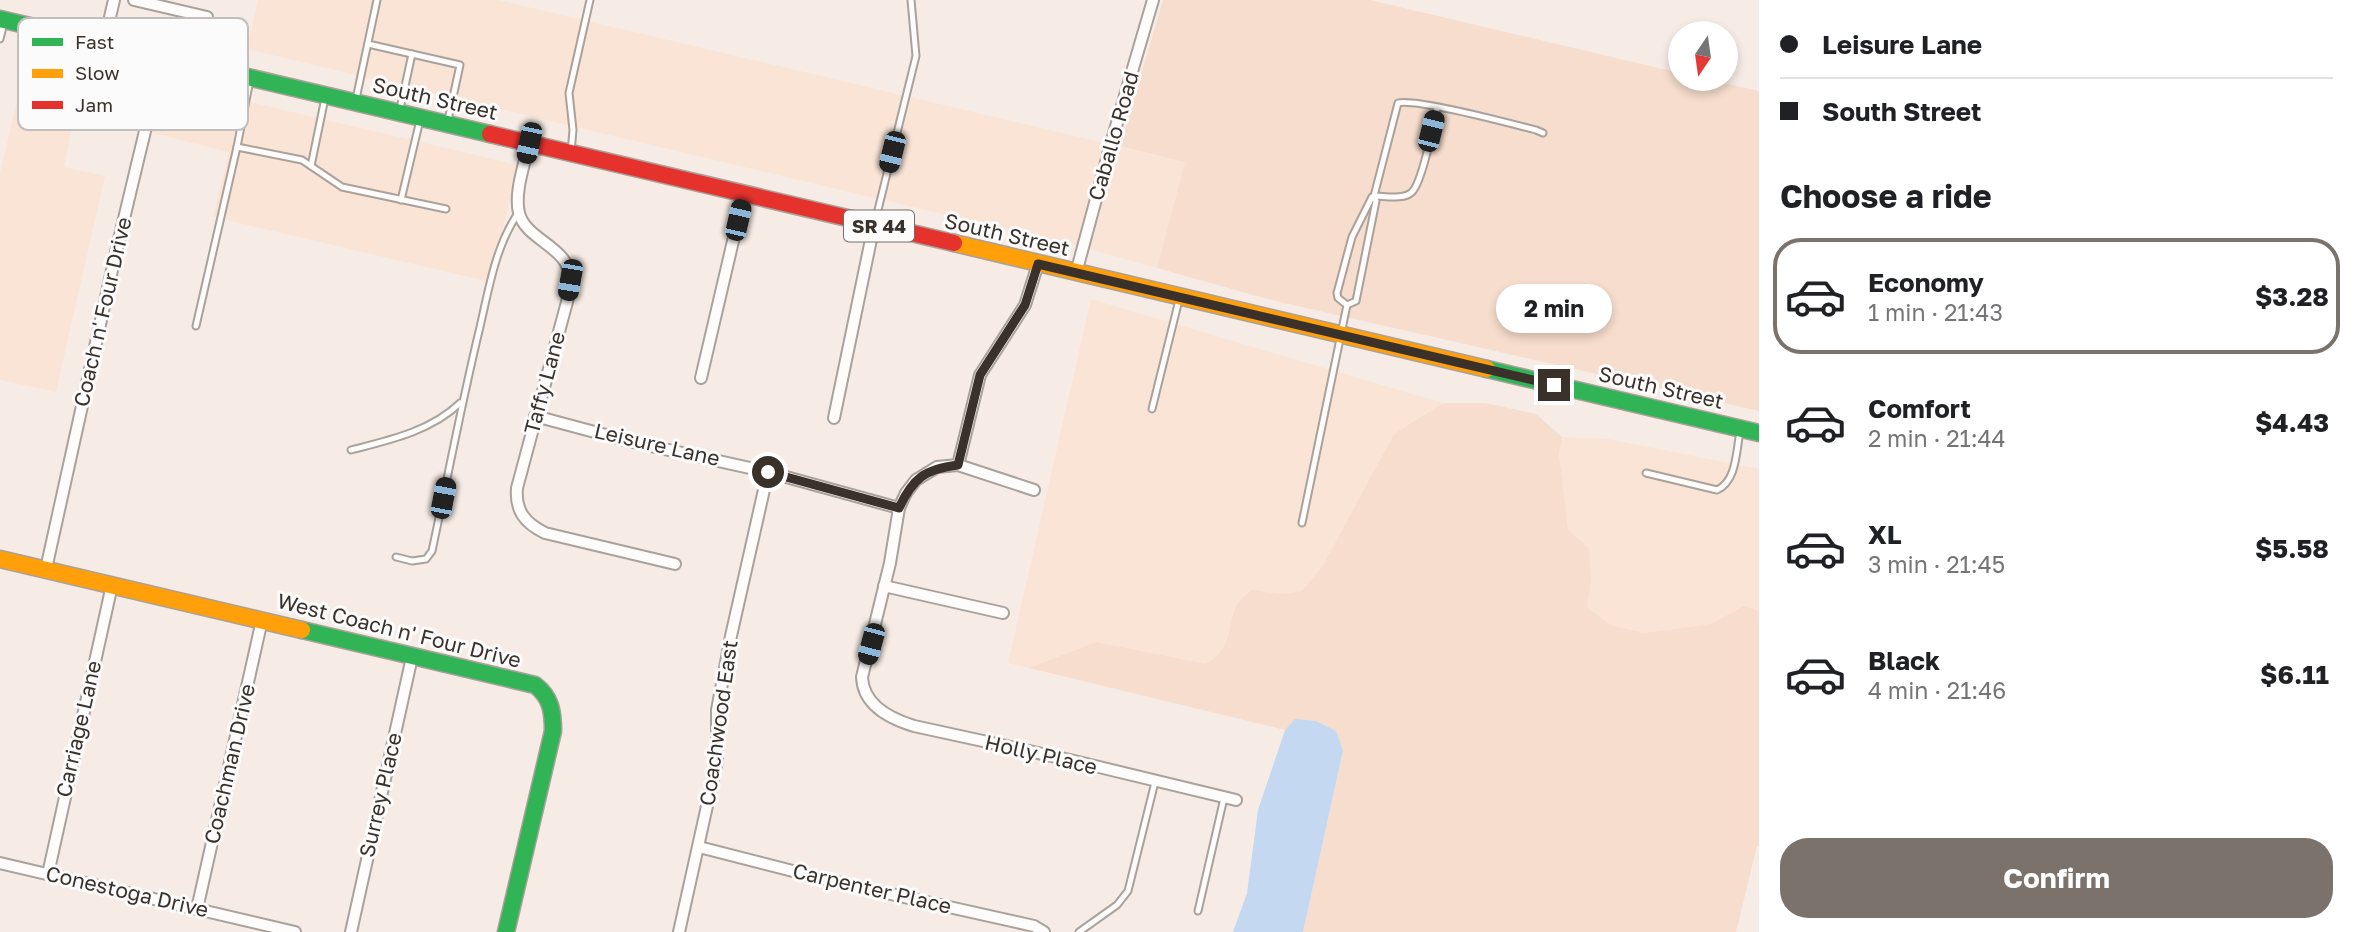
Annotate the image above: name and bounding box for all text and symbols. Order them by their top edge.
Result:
legend [18,18,248,130]
north arrow [1668,21,1738,91]
map controls [1668,21,1738,91]
text: Leisure Lane [1822,29,1982,60]
text: Fast [75,30,114,53]
text: Slow [75,61,120,84]
street label: Caballo Road [1082,68,1144,203]
street label: South Street [370,71,500,125]
text: Jam [75,93,113,116]
text: South Street [1822,96,1981,127]
car [1416,108,1447,154]
car [515,120,544,166]
car [877,129,908,175]
text: Choose a ride [1780,177,1992,215]
car [724,197,753,243]
street label: South Street [942,207,1072,261]
road number: SR 44 [844,210,914,242]
street label: Coach n' Four Drive [68,214,137,409]
car [557,257,584,303]
icon: car [1784,265,1847,328]
text: Economy [1868,267,1984,298]
text: $3.28 [2255,281,2329,312]
callout: 2 min [1496,284,1612,332]
text: 2 min [1524,294,1584,322]
text: 1 min · 21:43 [1868,298,2003,326]
street label: Taffy Lane [518,329,570,437]
street label: South Street [1596,360,1726,414]
route end [1538,369,1570,401]
icon: car [1784,391,1847,454]
text: Comfort [1868,393,1971,424]
text: $4.43 [2255,407,2329,438]
street label: Leisure Lane [592,417,722,471]
text: 2 min · 21:44 [1868,424,2006,452]
route start [752,456,784,488]
car [429,475,458,521]
icon: car [1784,517,1847,580]
text: XL [1868,519,1902,550]
text: $5.58 [2255,533,2329,564]
text: 3 min · 21:45 [1868,550,2005,578]
street label: West Coach n' Four Drive [275,587,524,673]
car [856,621,887,667]
street label: Coachwood East [694,638,743,807]
icon: car [1784,643,1847,706]
text: Black [1868,645,1940,676]
street label: Carriage Lane [50,658,106,800]
text: $6.11 [2260,659,2329,690]
text: 4 min · 21:46 [1868,676,2006,704]
street label: Coachman Drive [198,681,260,846]
street label: Holly Place [982,728,1100,780]
street label: Surrey Place [353,730,407,860]
button: Confirm [1780,838,2333,918]
street label: Carpenter Place [790,857,954,919]
street label: Conestoga Drive [43,860,211,922]

